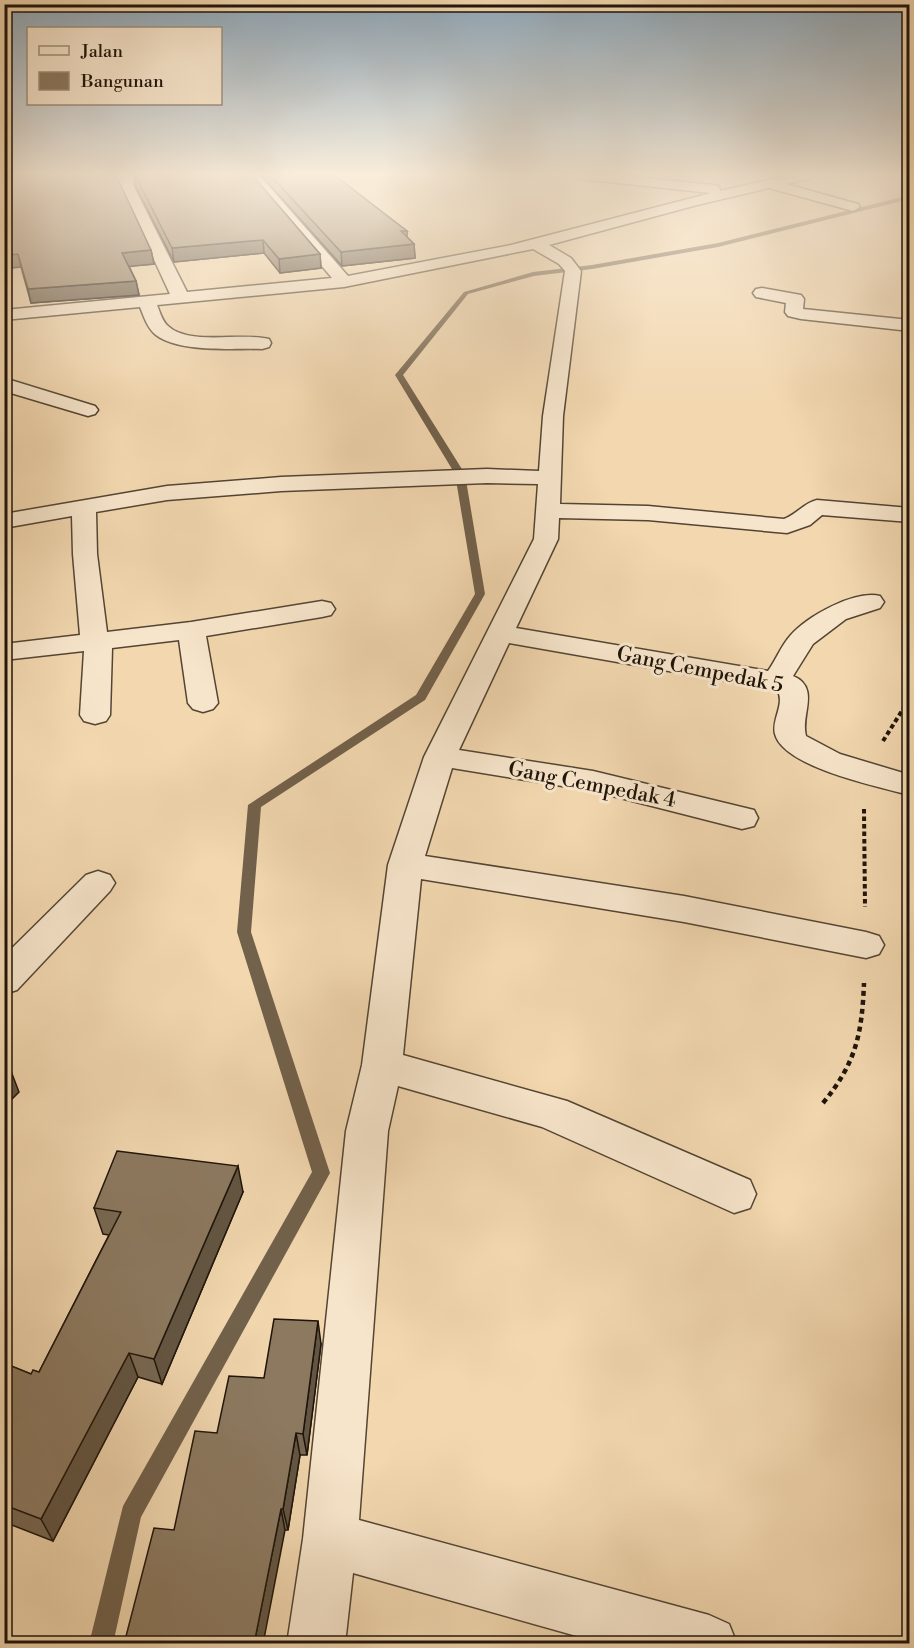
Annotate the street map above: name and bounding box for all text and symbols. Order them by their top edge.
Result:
legend [27,27,222,105]
text: Jalan [80,40,123,63]
text: Bangunan [80,70,164,93]
street label: Gang Cempedak 5 [614,641,786,699]
street label: Gang Cempedak 4 [506,756,678,814]

